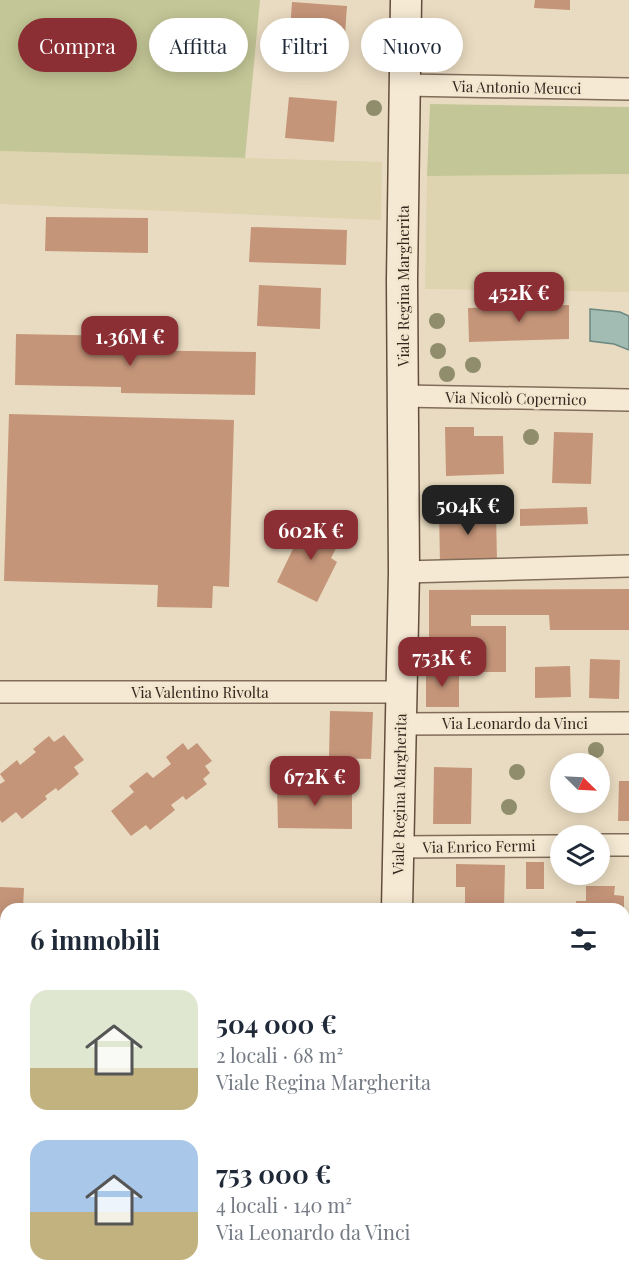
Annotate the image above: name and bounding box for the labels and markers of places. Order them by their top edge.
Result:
pin: 452K € [470,272,568,323]
pin: 1.36M € [75,316,185,367]
pin: 504K € [419,485,517,536]
pin: 602K € [262,510,360,561]
pin: 753K € [393,637,491,688]
pin: 672K € [266,756,364,807]

